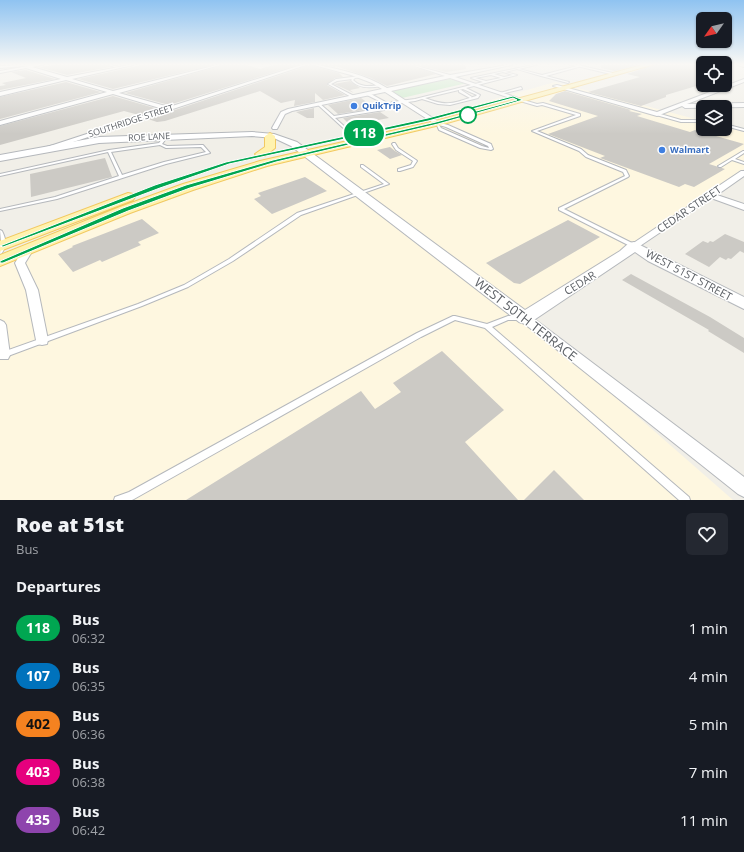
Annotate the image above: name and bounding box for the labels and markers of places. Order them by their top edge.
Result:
place label: QuikTrip [362,99,401,112]
marker: QuikTrip [349,101,359,111]
unlabelled marker [459,106,477,124]
place label: Walmart [670,143,709,156]
marker: Walmart [657,145,667,155]

